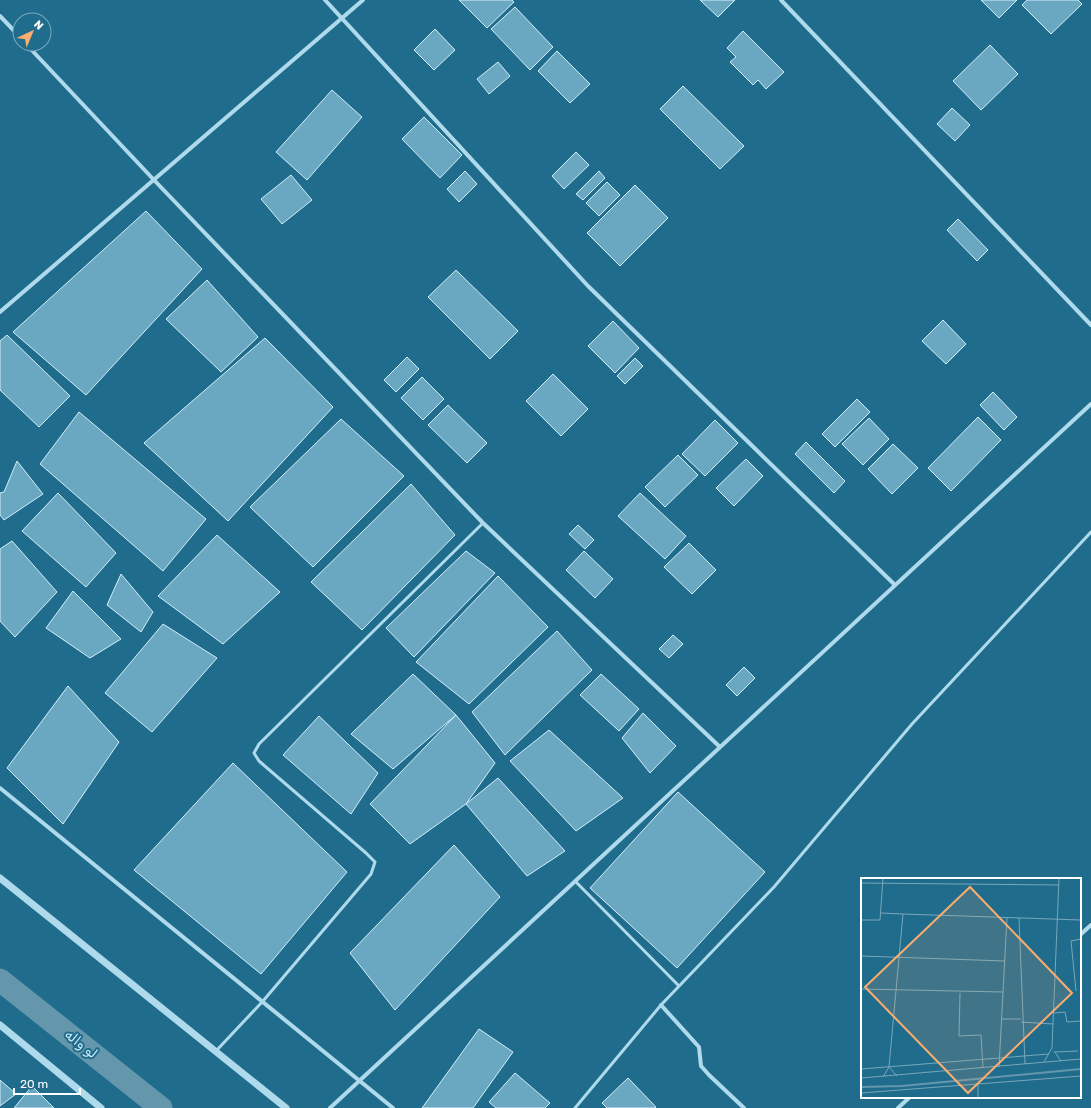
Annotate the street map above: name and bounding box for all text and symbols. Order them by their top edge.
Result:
north arrow [12,12,52,52]
text: N [31,18,46,33]
inset map [861,878,1081,1098]
water label: لو واله [61,1026,101,1062]
scale bar [14,1070,80,1096]
text: 20 m [20,1077,48,1091]

